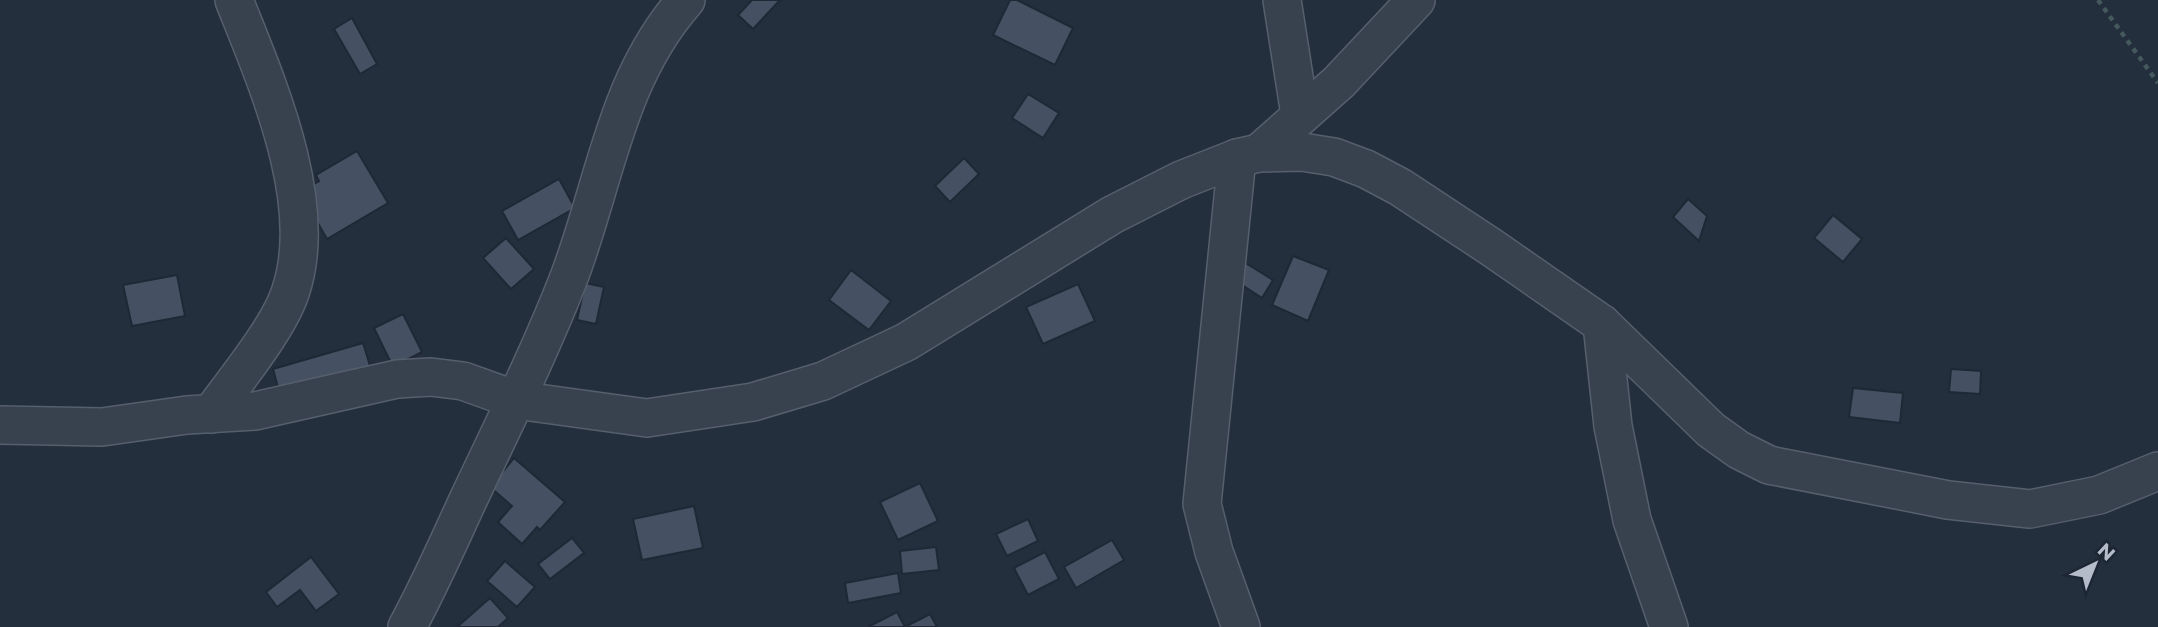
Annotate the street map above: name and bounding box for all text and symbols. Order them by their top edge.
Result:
north arrow [2060,529,2130,599]
text: N [2093,538,2120,566]

